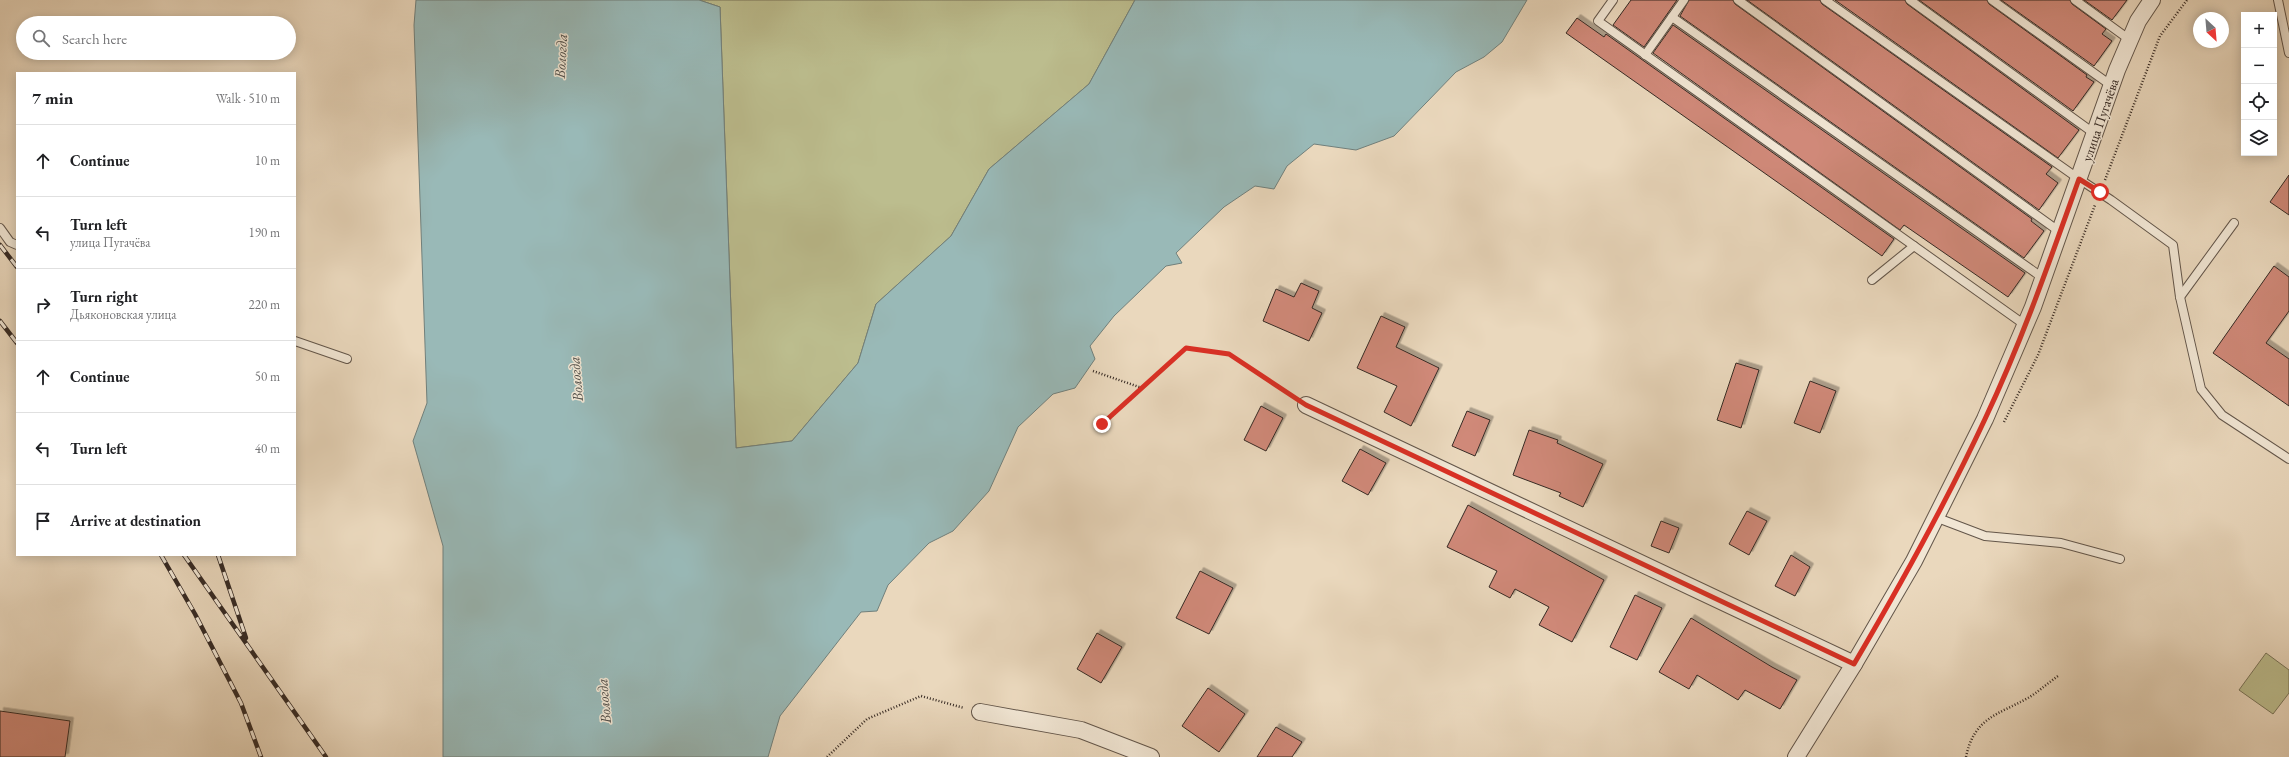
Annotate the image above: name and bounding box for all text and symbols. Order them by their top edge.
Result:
north arrow [2193,12,2229,48]
map controls [2241,12,2277,156]
button: + [2241,12,2277,48]
search box [16,16,296,60]
icon: search [30,27,52,49]
text: Search here [62,29,127,48]
water label: Вологда [550,33,571,80]
button: − [2241,48,2277,84]
street label: улица Пугачёва [2077,76,2123,164]
button: locate [2241,84,2277,120]
text: 7 min [32,87,73,109]
text: Walk · 510 m [216,90,280,107]
button: layers [2241,120,2277,156]
icon: ahead [32,150,54,172]
text: Continue [70,151,130,170]
text: 10 m [255,152,280,169]
route start [2091,183,2109,201]
text: Turn left [70,215,127,234]
icon: left [32,222,54,244]
text: 190 m [249,224,280,241]
text: улица Пугачёва [70,234,151,251]
text: Turn right [70,287,138,306]
icon: right [32,294,54,316]
text: 220 m [249,296,280,313]
text: Дьяконовская улица [70,306,176,323]
water label: Вологда [564,356,587,403]
icon: ahead [32,366,54,388]
text: Continue [70,367,130,386]
text: 50 m [255,368,280,385]
route end [1093,415,1111,433]
icon: left [32,438,54,460]
text: Turn left [70,439,127,458]
text: 40 m [255,440,280,457]
icon: arrive [32,510,54,532]
text: Arrive at destination [70,511,201,530]
water label: Вологда [592,678,615,725]

